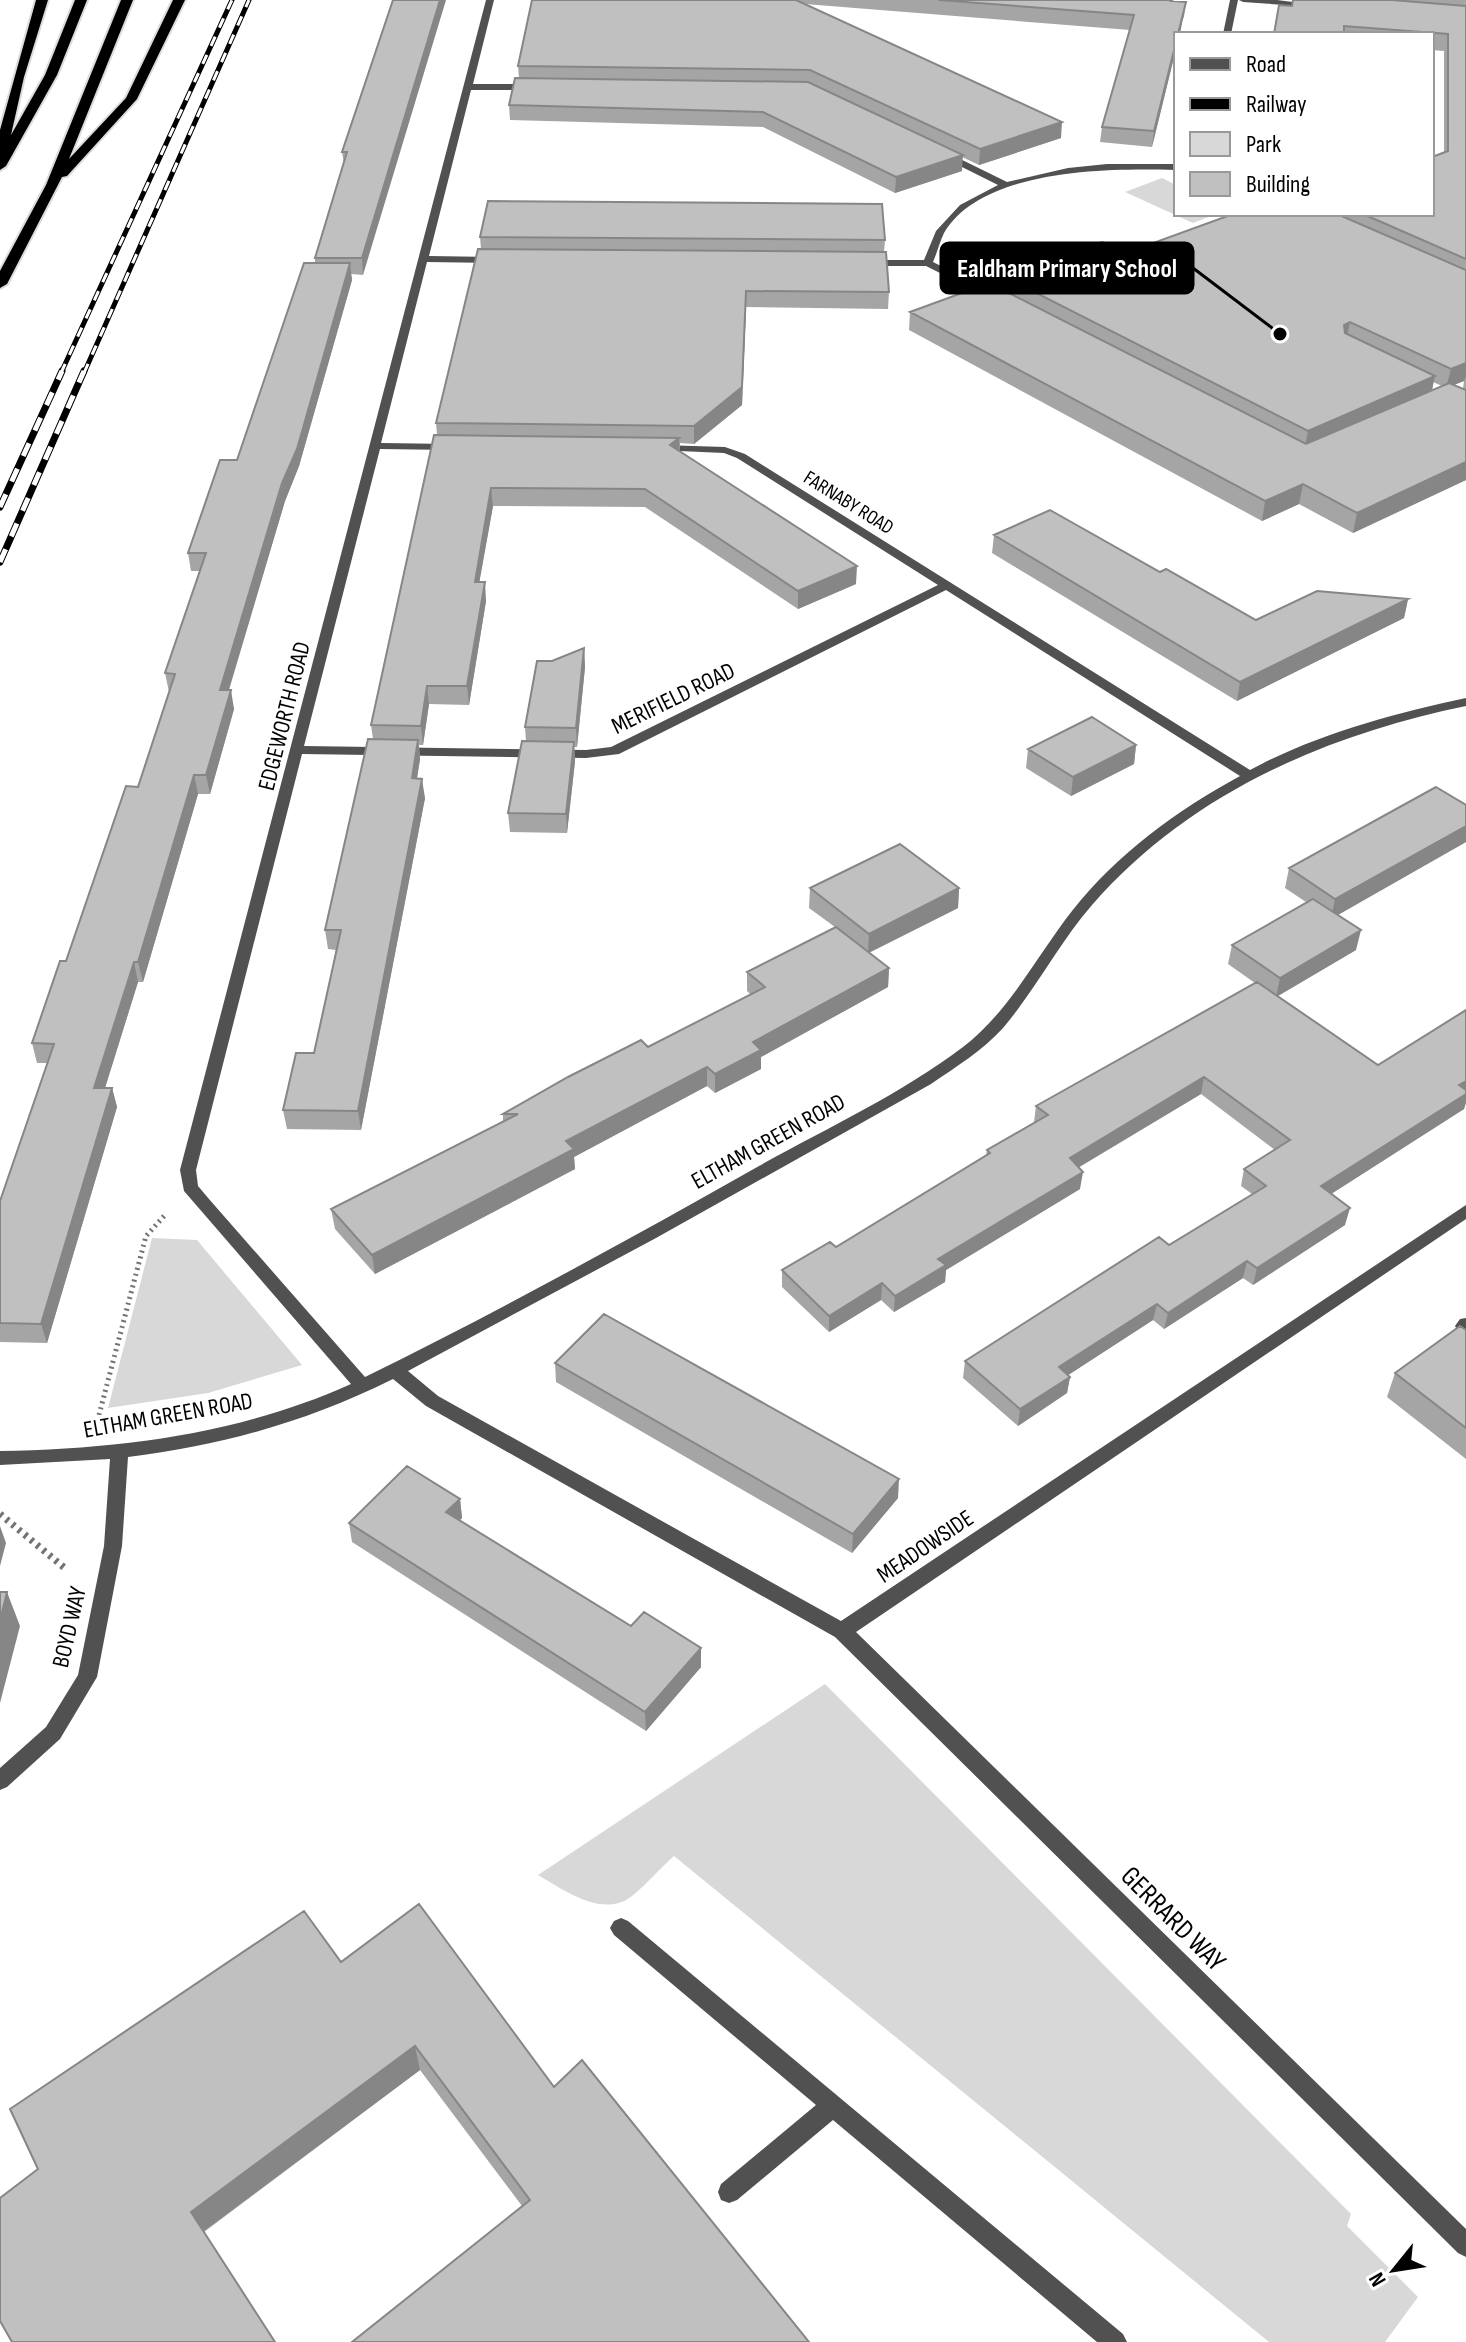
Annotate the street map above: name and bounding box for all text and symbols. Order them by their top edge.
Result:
legend [1174,32,1434,216]
text: Road [1246,50,1286,79]
text: Railway [1246,90,1306,119]
text: Park [1246,130,1281,159]
text: Building [1246,170,1310,199]
callout: Ealdham Primary School [941,243,1193,293]
text: Ealdham Primary School [957,254,1177,285]
street label: FARNABY ROAD [799,466,898,540]
street label: EDGEWORTH ROAD [252,639,317,793]
street label: MERIFIELD ROAD [607,656,740,741]
street label: ELTHAM GREEN ROAD [686,1087,850,1196]
street label: ELTHAM GREEN ROAD [81,1386,255,1445]
street label: MEADOWSIDE [872,1504,979,1589]
street label: BOYD WAY [46,1584,93,1670]
street label: GERRARD WAY [1114,1860,1232,1978]
north arrow [1354,2230,1434,2310]
text: N [1363,2267,1393,2291]

